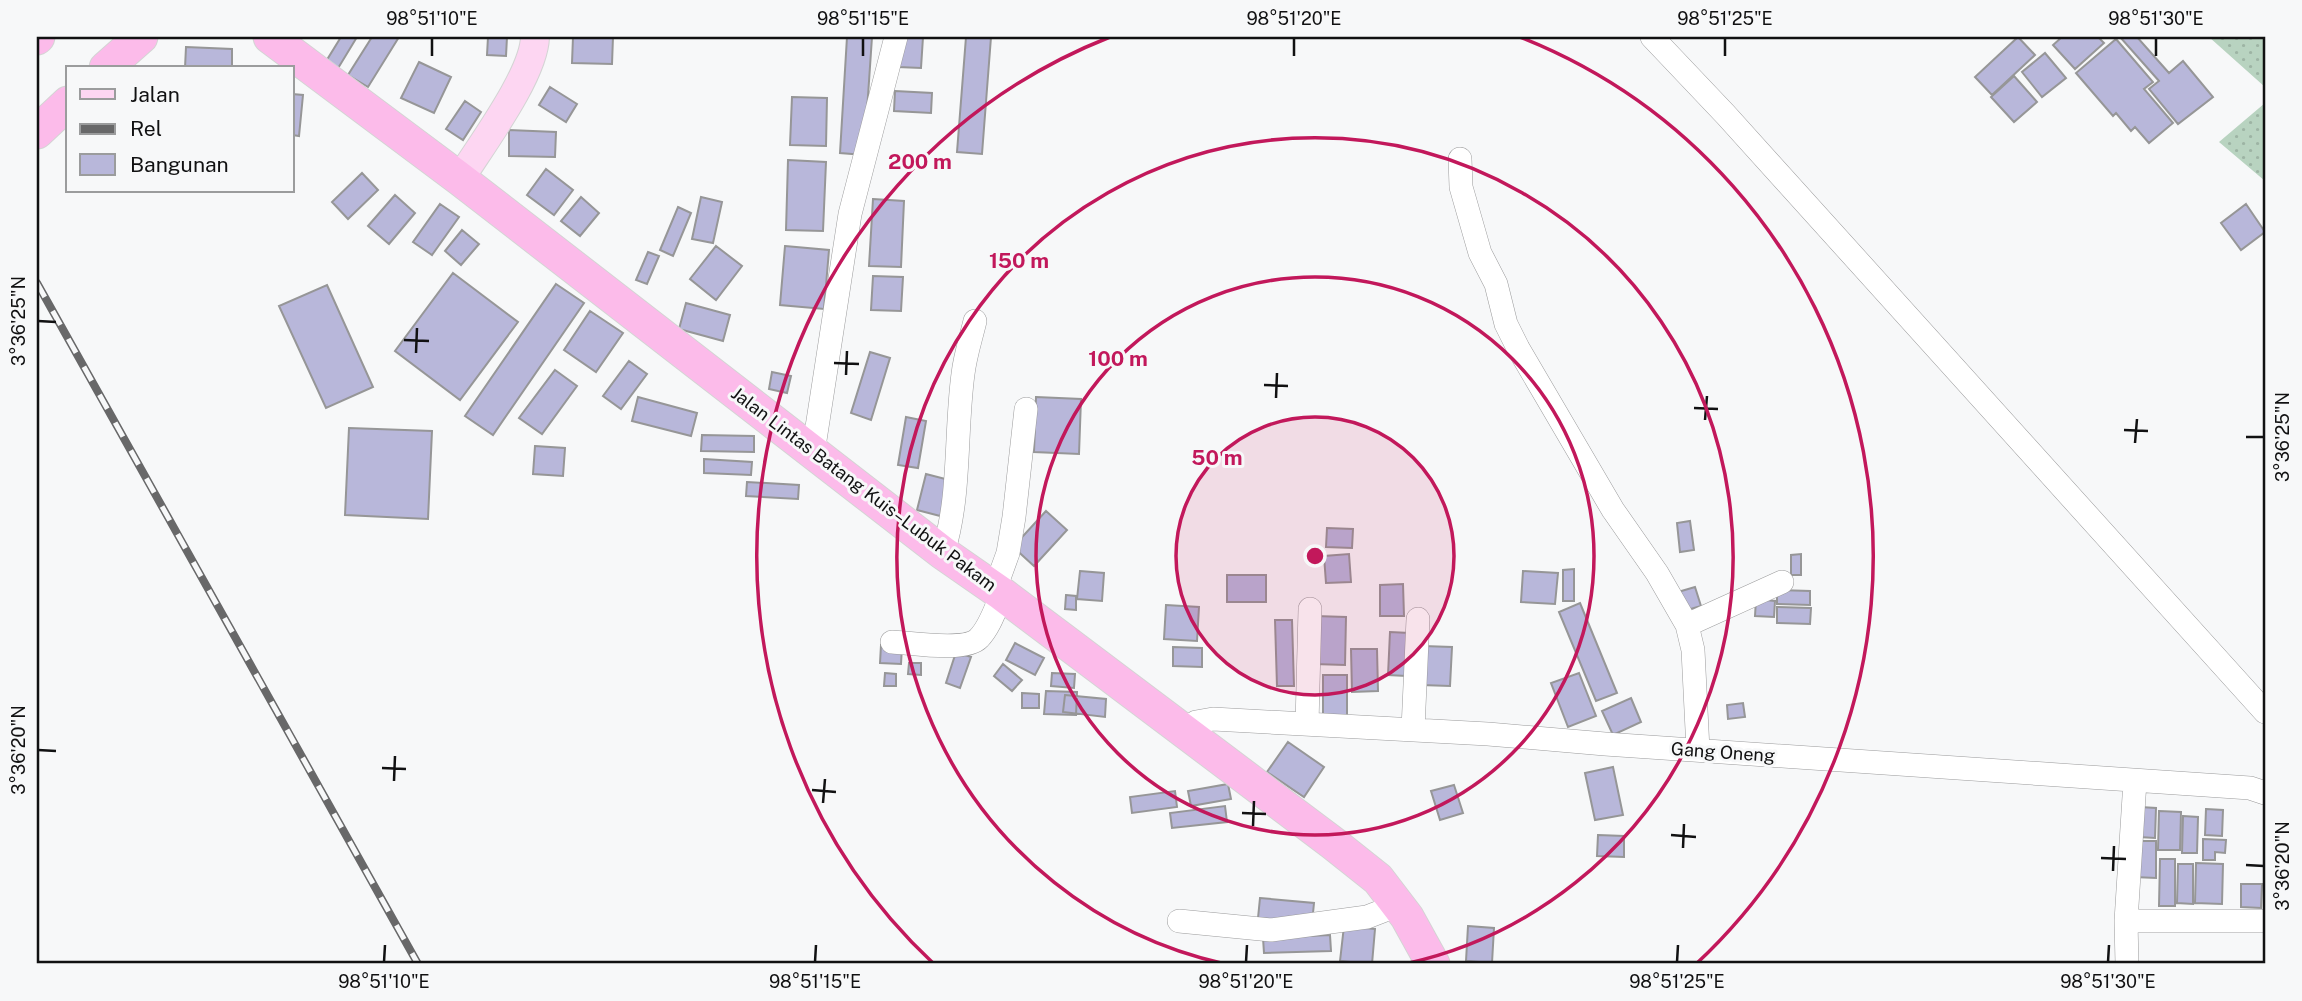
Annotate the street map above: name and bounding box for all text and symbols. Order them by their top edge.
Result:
text: 98°51'10"E [386,8,478,29]
text: 98°51'15"E [817,8,909,29]
text: 98°51'20"E [1246,8,1342,29]
text: 98°51'25"E [1677,8,1773,29]
text: 98°51'30"E [2108,8,2204,29]
legend [66,66,294,192]
text: Jalan [130,82,180,107]
text: Rel [130,116,162,141]
text: 200 m [888,149,952,174]
text: Bangunan [130,152,229,177]
text: 150 m [989,248,1049,273]
text: 3°36'25"N [8,276,29,366]
text: 100 m [1088,346,1148,371]
street label: Jalan Lintas Batang Kuis–Lubuk Pakam [727,382,1001,596]
text: 3°36'25"N [2272,392,2293,482]
text: 50 m [1191,445,1243,470]
centre of rings [1303,544,1327,568]
text: 3°36'20"N [8,705,29,795]
street label: Gang Oneng [1670,738,1776,766]
text: 3°36'20"N [2272,821,2293,911]
text: 98°51'10"E [338,971,430,992]
text: 98°51'15"E [769,971,861,992]
text: 98°51'20"E [1198,971,1294,992]
text: 98°51'25"E [1629,971,1725,992]
text: 98°51'30"E [2060,971,2156,992]

